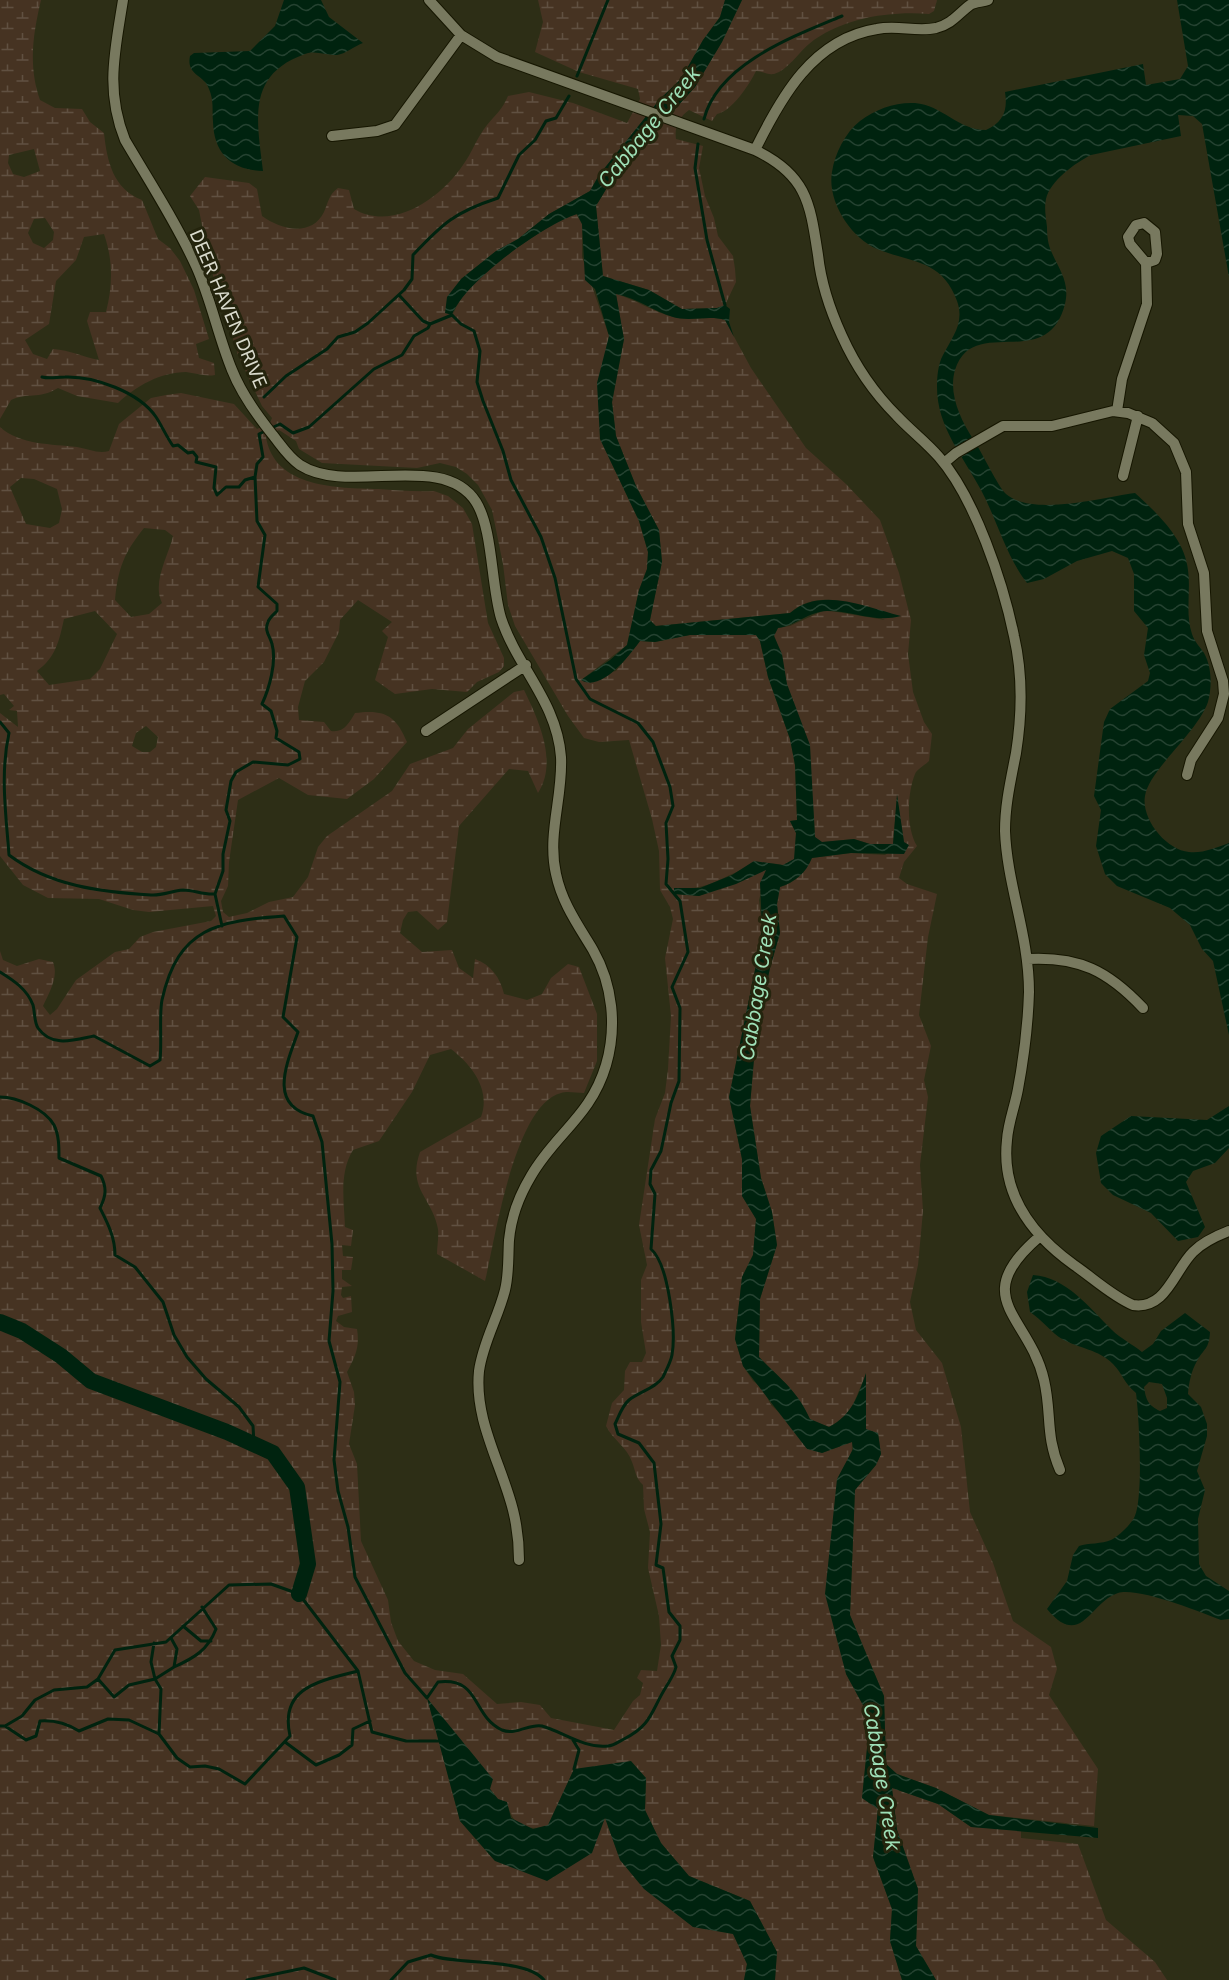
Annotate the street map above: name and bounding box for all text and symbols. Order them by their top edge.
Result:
water label: Cabbage Creek [593,61,706,192]
street label: DEER HAVEN DRIVE [186,226,271,391]
water label: Cabbage Creek [735,911,782,1062]
water label: Cabbage Creek [859,1702,906,1853]

